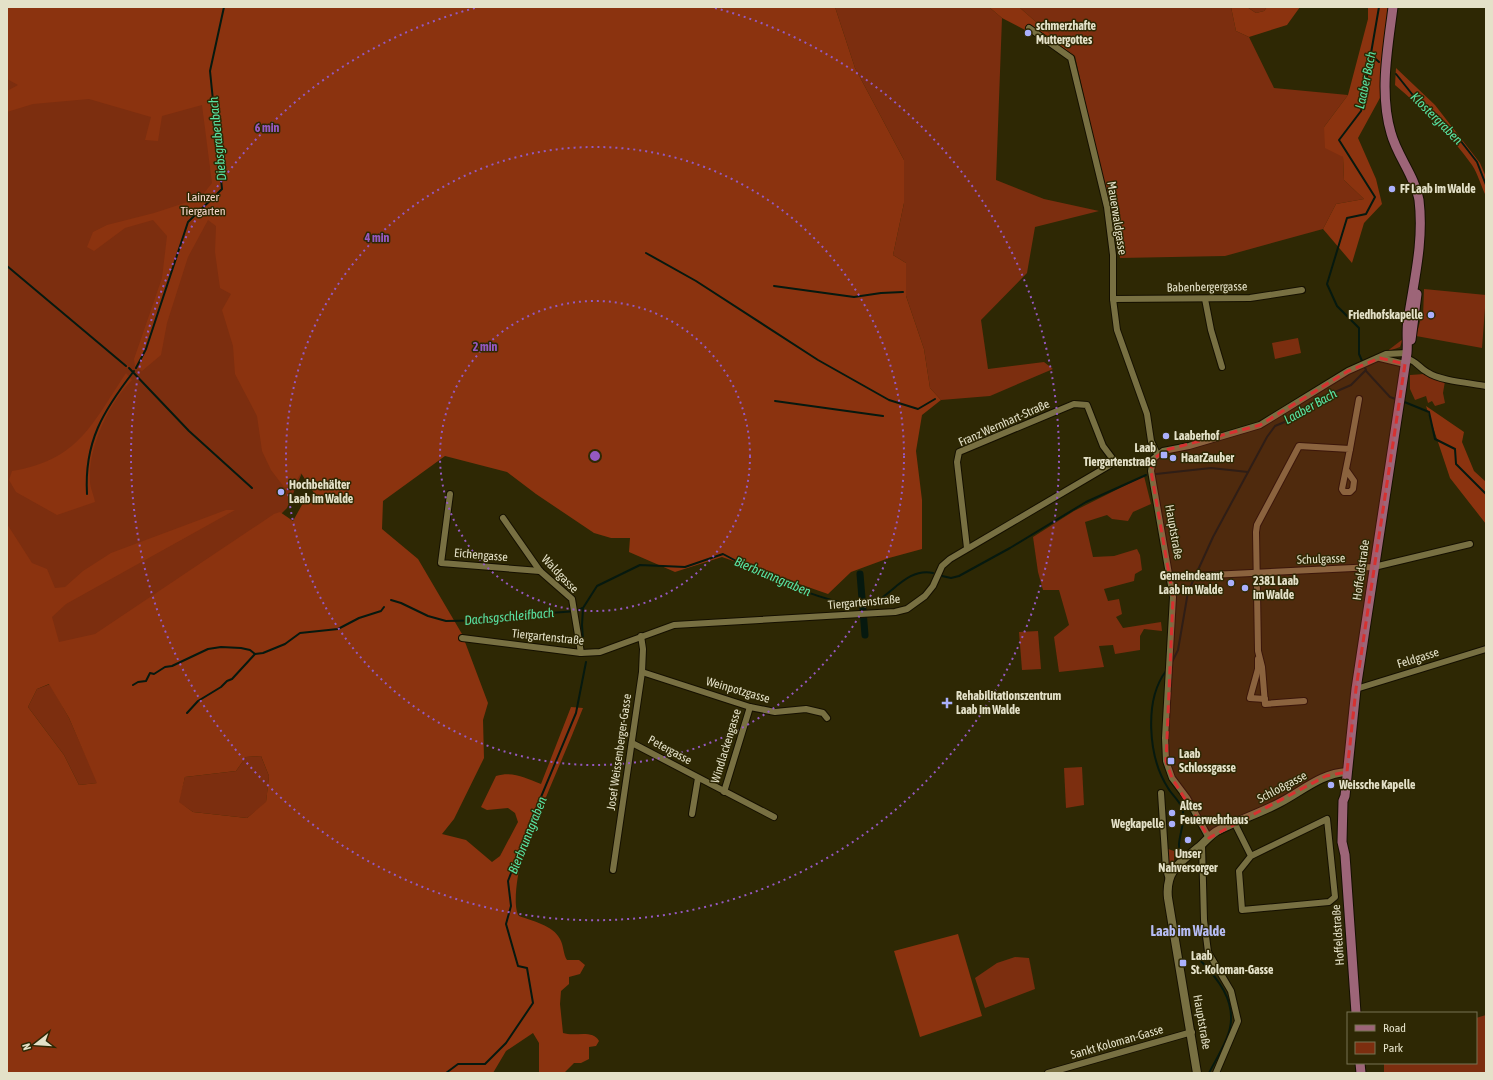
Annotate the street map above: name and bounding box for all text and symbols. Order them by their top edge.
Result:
place label: schmerzhafte Muttergottes [1036,19,1096,47]
marker: schmerzhafte Muttergottes [1023,28,1033,38]
water label: Laaber Bach [1352,49,1379,110]
water label: Klostergraben [1408,89,1466,148]
water label: Diebsgrabenbach [206,96,229,182]
text: 6 min [255,121,279,135]
street label: Mauerwaldgasse [1104,180,1130,256]
place label: FF Laab im Walde [1400,182,1476,196]
marker: FF Laab im Walde [1387,184,1397,194]
park label: Lainzer Tiergarten [181,190,225,218]
text: 4 min [364,231,389,245]
street label: Babenbergergasse [1167,279,1247,295]
place label: Friedhofskapelle [1348,308,1424,322]
marker: Friedhofskapelle [1426,310,1436,320]
text: 2 min [473,340,497,354]
water label: Laaber Bach [1281,385,1340,427]
street label: Franz Wernhart-Straße [956,397,1052,449]
place label: Laaberhof [1174,429,1220,443]
marker: Laaberhof [1161,431,1171,441]
place label: Laab Tiergartenstraße [1083,441,1157,469]
centre of rings [588,449,602,463]
marker: Laab Tiergartenstraße [1159,450,1169,460]
place label: HaarZauber [1181,451,1235,465]
marker: HaarZauber [1168,453,1178,463]
place label: Hochbehälter Laab im Walde [289,478,354,506]
marker: Hochbehälter Laab im Walde [276,487,286,497]
street label: Hauptstraße [1162,504,1186,560]
street label: Hoffeldstraße [1350,539,1372,601]
street label: Eichengasse [454,546,508,564]
street label: Schulgasse [1297,551,1345,567]
street label: Waldgasse [539,552,581,596]
water label: Bierbrunngraben [732,554,814,600]
place label: Gemeindeamt Laab im Walde [1159,569,1224,597]
place label: 2381 Laab im Walde [1253,574,1299,602]
marker: Gemeindeamt Laab im Walde [1226,578,1236,588]
marker: 2381 Laab im Walde [1240,583,1250,593]
street label: Tiergartenstraße [827,592,901,612]
water label: Dachsgschleifbach [464,605,555,628]
street label: Tiergartenstraße [511,626,585,648]
street label: Feldgasse [1395,645,1441,671]
street label: Weinpotzgasse [704,674,772,706]
place label: Rehabilitationszentrum Laab im Walde [956,689,1061,717]
street label: Josef Weissenberger-Gasse [604,693,634,811]
marker: Rehabilitationszentrum Laab im Walde [941,697,953,709]
street label: Windlackengasse [708,707,744,785]
street label: Petergasse [646,733,694,767]
place label: Laab Schlossgasse [1179,747,1236,775]
marker: Laab Schlossgasse [1166,756,1176,766]
street label: Schloßgasse [1255,768,1309,806]
place label: Weissche Kapelle [1338,778,1416,792]
marker: Weissche Kapelle [1326,780,1336,790]
water label: Bierbrunngraben [505,794,550,876]
place label: Altes Feuerwehrhaus [1179,799,1249,827]
marker: Altes Feuerwehrhaus [1167,808,1177,818]
place label: Wegkapelle [1110,817,1165,831]
marker: Wegkapelle [1167,819,1177,829]
marker: Unser Nahversorger [1183,835,1193,845]
place label: Unser Nahversorger [1158,847,1218,875]
street label: Hoffeldstraße [1329,904,1347,966]
district label: Laab im Walde [1150,923,1226,939]
place label: Laab St.-Koloman-Gasse [1191,949,1274,977]
marker: Laab St.-Koloman-Gasse [1178,958,1188,968]
street label: Hauptstraße [1190,994,1214,1050]
legend [1347,1012,1477,1064]
text: Road [1383,1021,1406,1035]
street label: Sankt Koloman-Gasse [1069,1022,1165,1062]
north arrow [16,1024,56,1064]
text: Park [1383,1041,1404,1055]
text: N [20,1042,33,1052]

